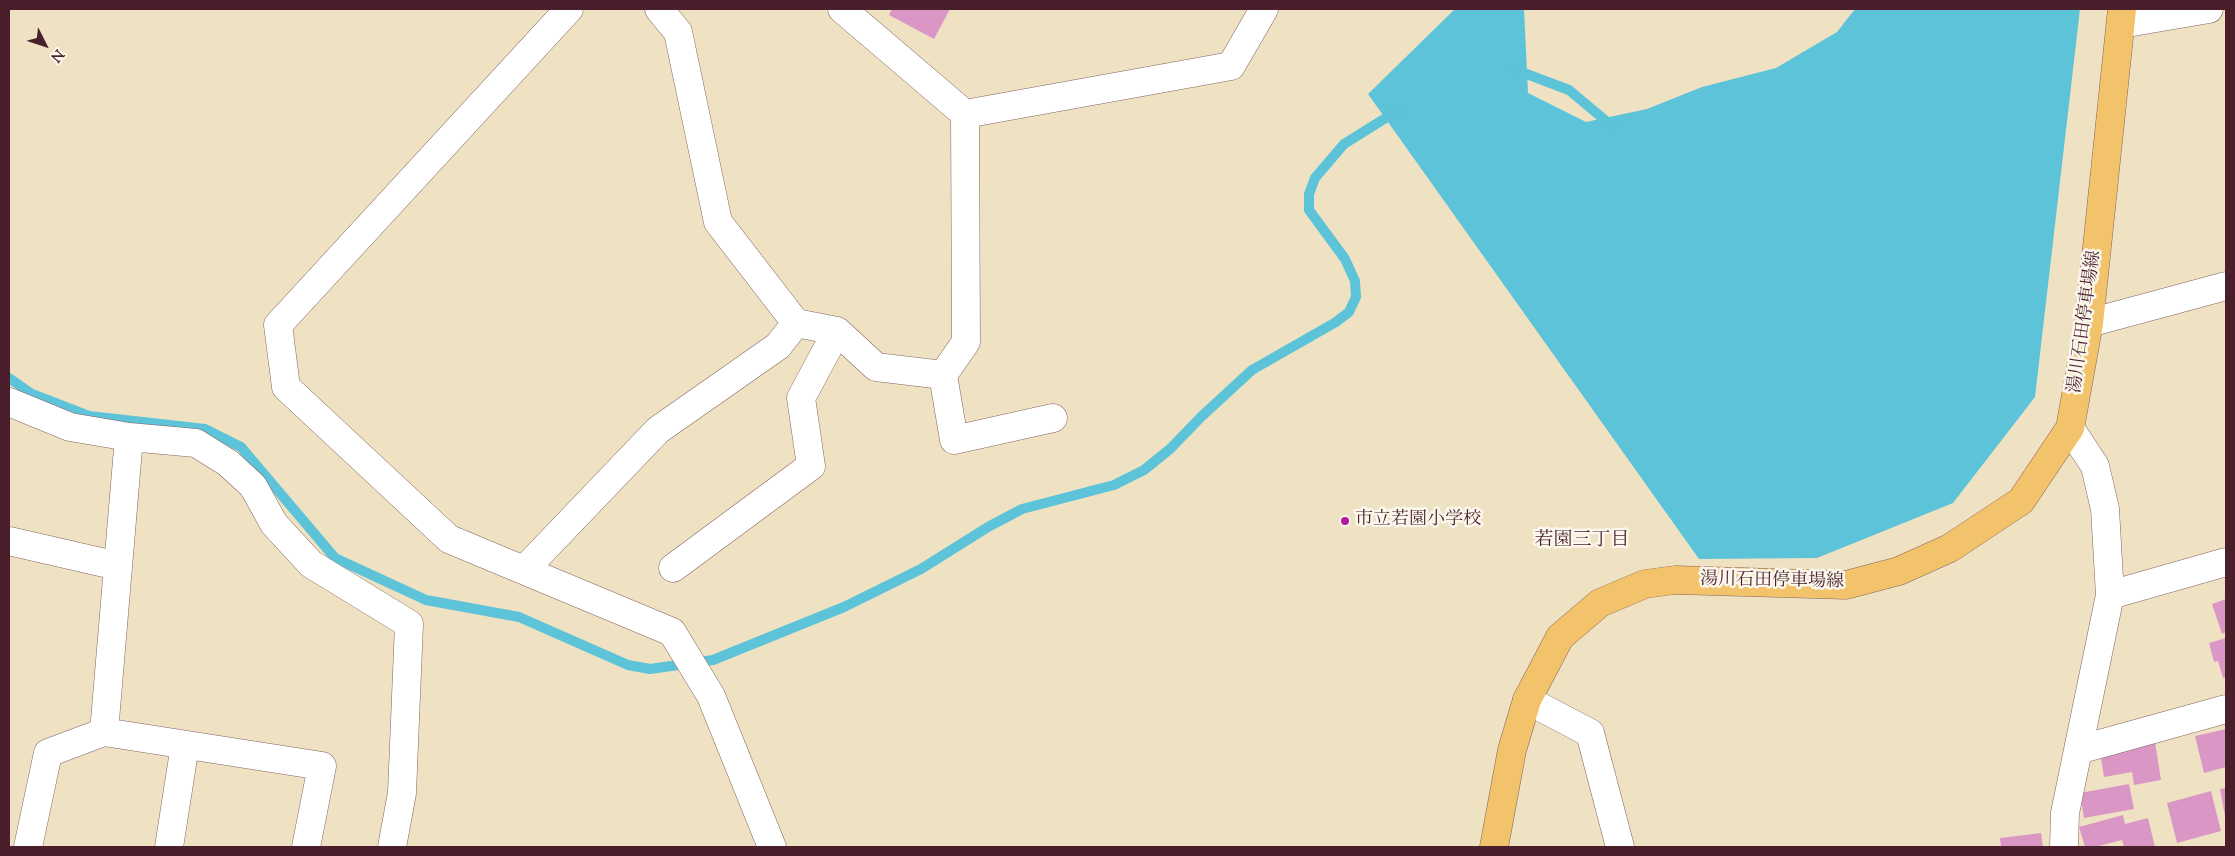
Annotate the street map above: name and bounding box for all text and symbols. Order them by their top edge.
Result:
north arrow [20,20,70,70]
text: N [45,44,68,66]
street label: 湯川石田停車場線 [2065,249,2107,395]
place label: 市立若園小学校 [1355,510,1481,532]
marker: 市立若園小学校 [1339,515,1351,527]
district label: 若園三丁目 [1535,531,1629,553]
street label: 湯川石田停車場線 [1700,570,1844,594]

